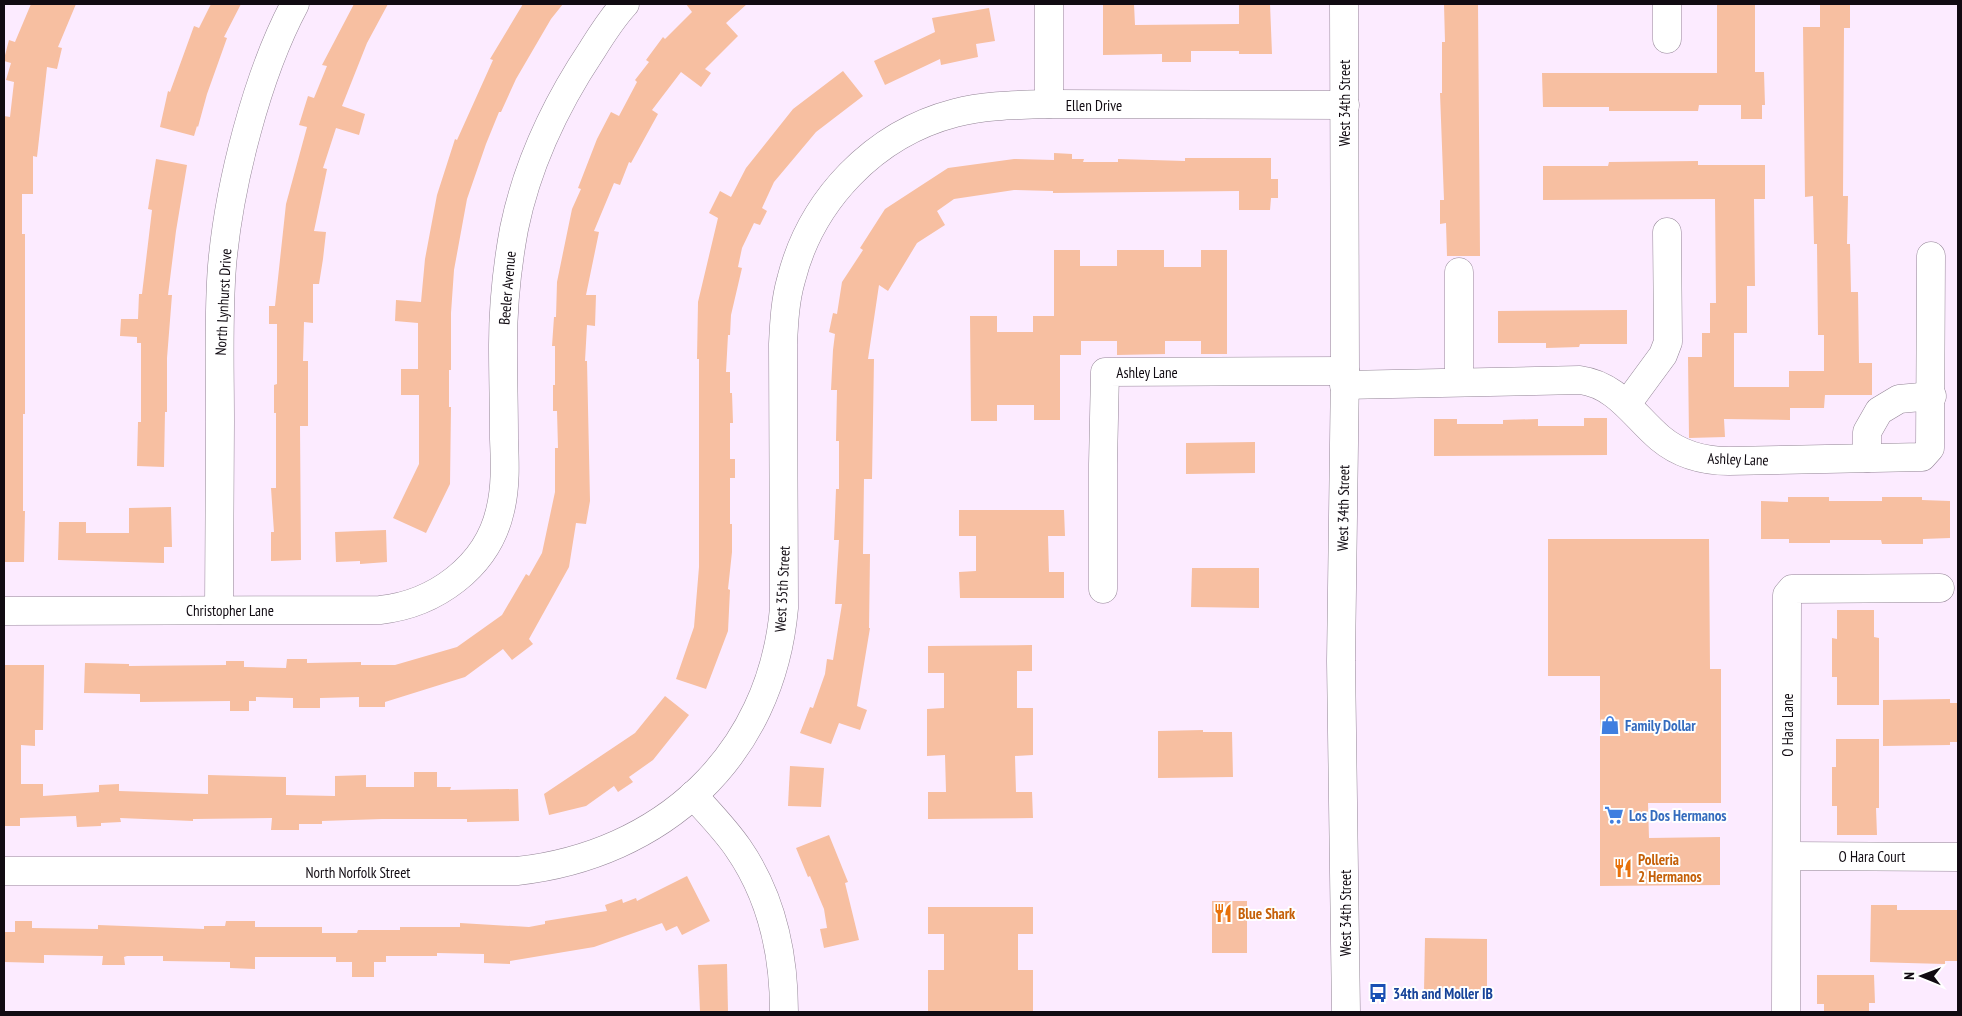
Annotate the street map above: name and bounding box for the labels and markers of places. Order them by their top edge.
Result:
shop icon: Family Dollar [1599,714,1621,736]
place label: Family Dollar [1625,716,1696,735]
supermarket icon: Los Dos Hermanos [1603,804,1625,826]
place label: Los Dos Hermanos [1629,806,1727,825]
place label: Polleria 2 Hermanos [1638,850,1702,886]
restaurant icon: Polleria 2 Hermanos [1612,857,1634,879]
restaurant icon: Blue Shark [1212,902,1234,924]
place label: Blue Shark [1238,904,1296,923]
bus stop icon: 34th and Moller IB [1367,982,1389,1004]
place label: 34th and Moller IB [1393,984,1493,1003]

